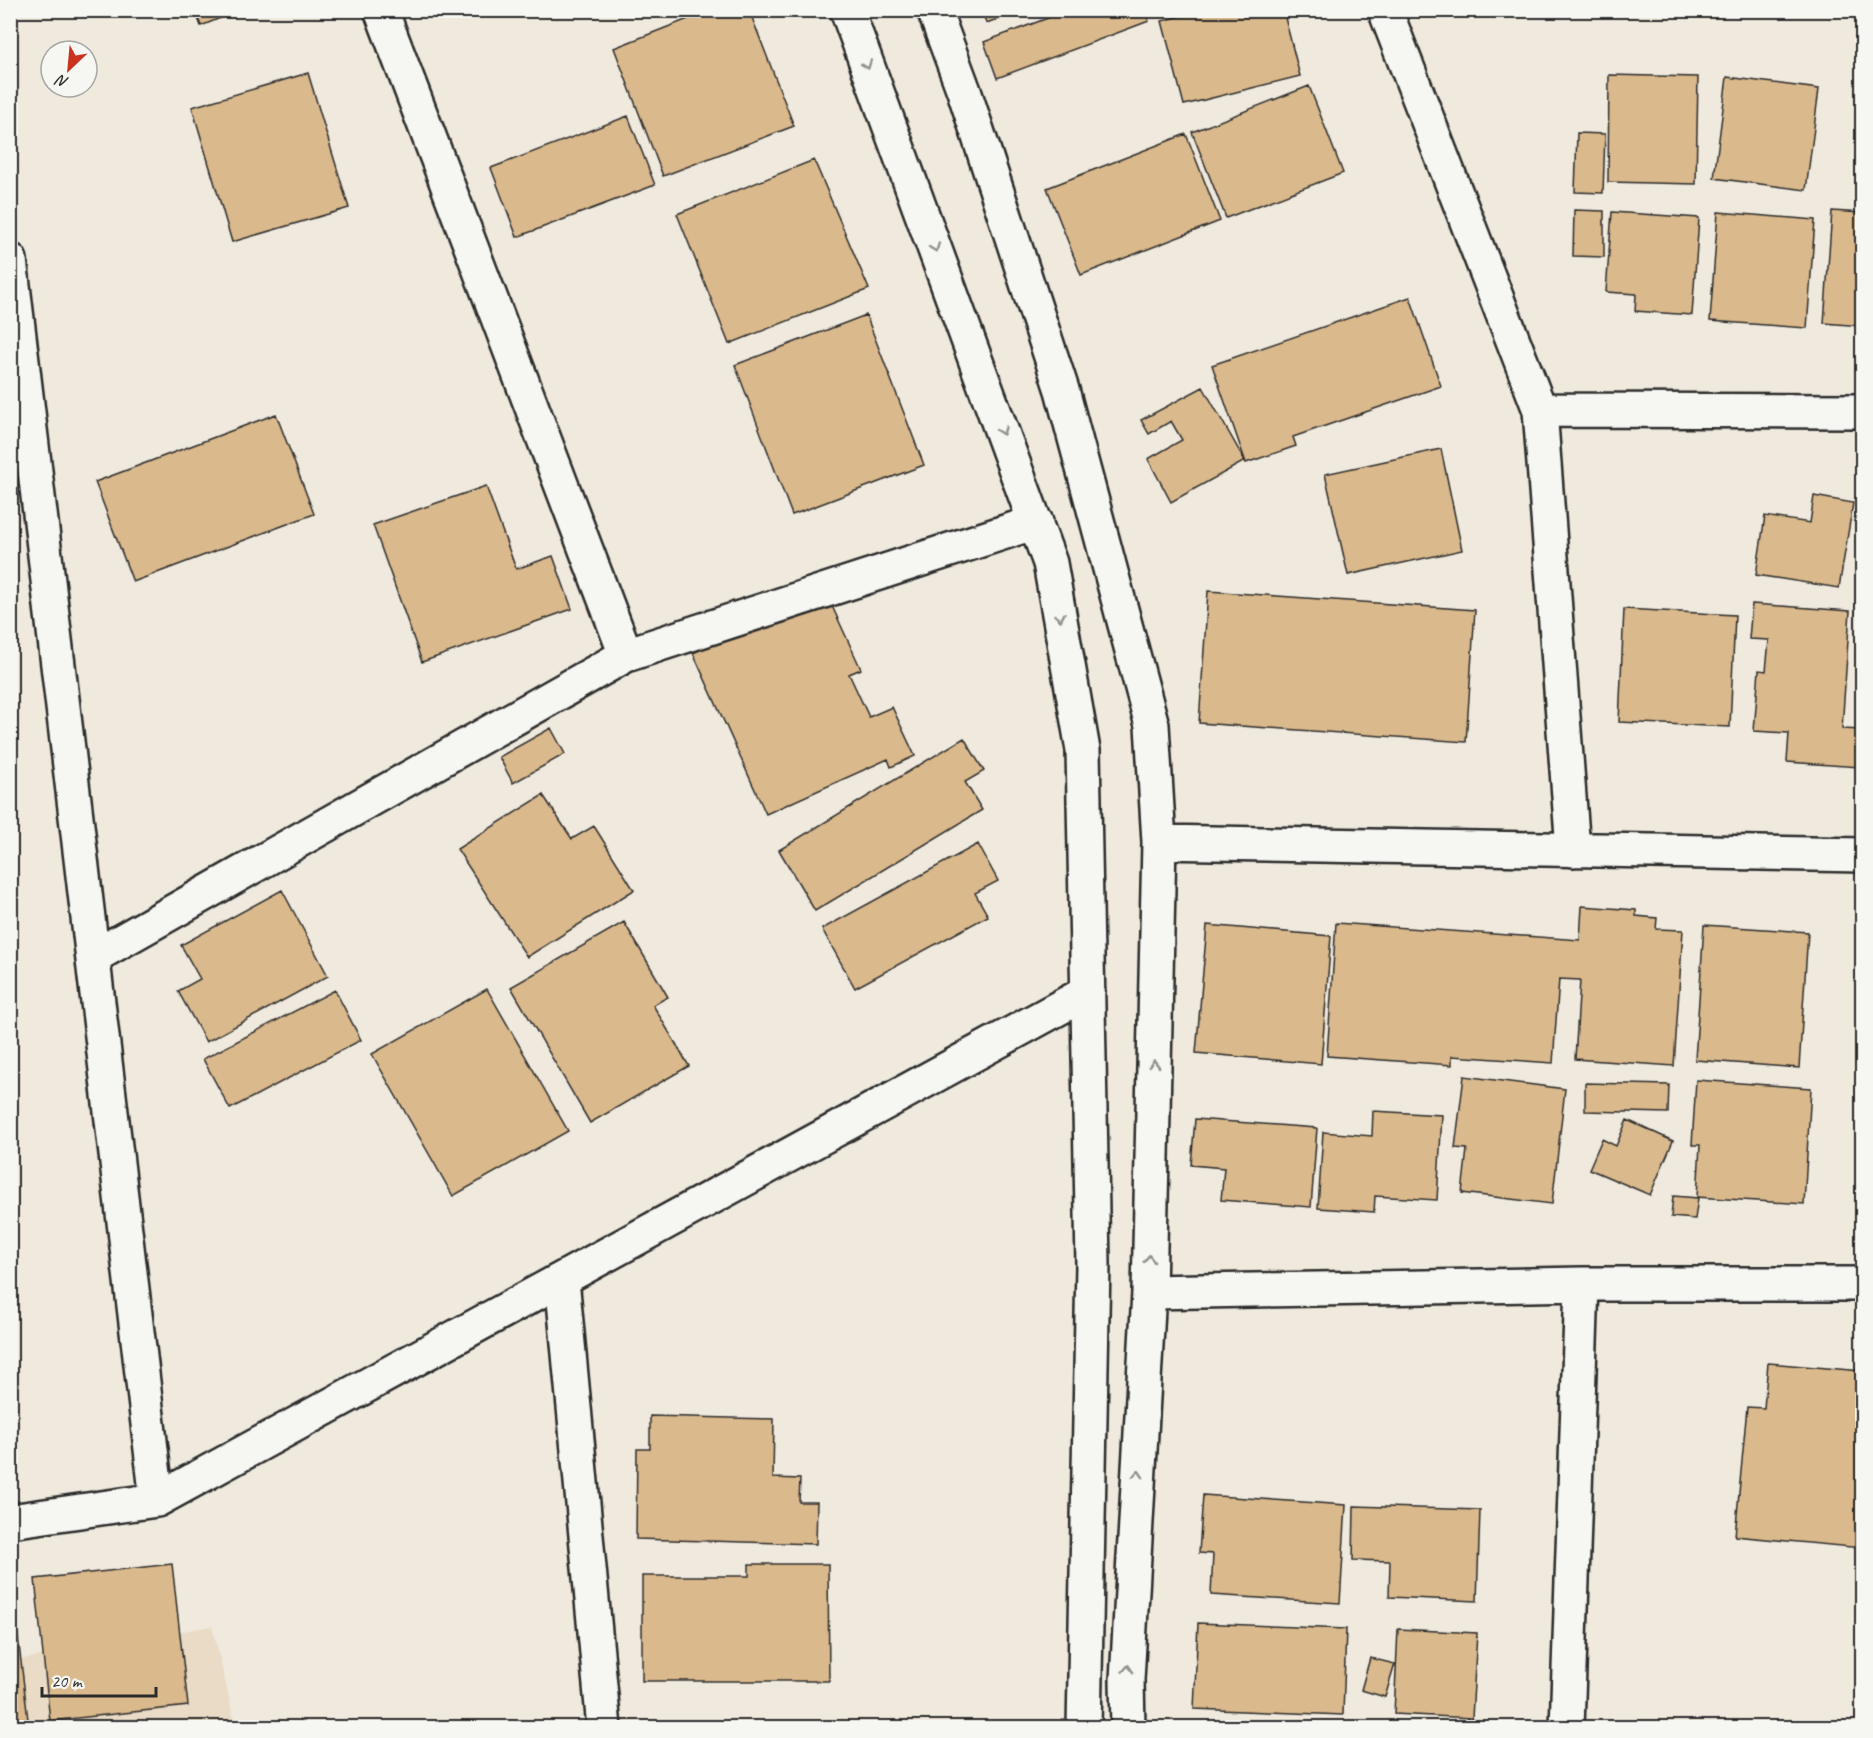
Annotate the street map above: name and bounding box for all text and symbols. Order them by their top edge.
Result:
north arrow [39,39,99,99]
one-way arrow [860,60,873,70]
text: N [51,69,72,93]
one-way arrow [927,243,940,253]
one-way arrow [995,426,1008,436]
one-way arrow [1053,612,1066,622]
one-way arrow [1148,1059,1160,1068]
one-way arrow [1143,1254,1156,1263]
one-way arrow [1132,1470,1145,1479]
scale bar [42,1660,156,1698]
one-way arrow [1121,1665,1134,1674]
text: 20 m [51,1670,84,1692]

